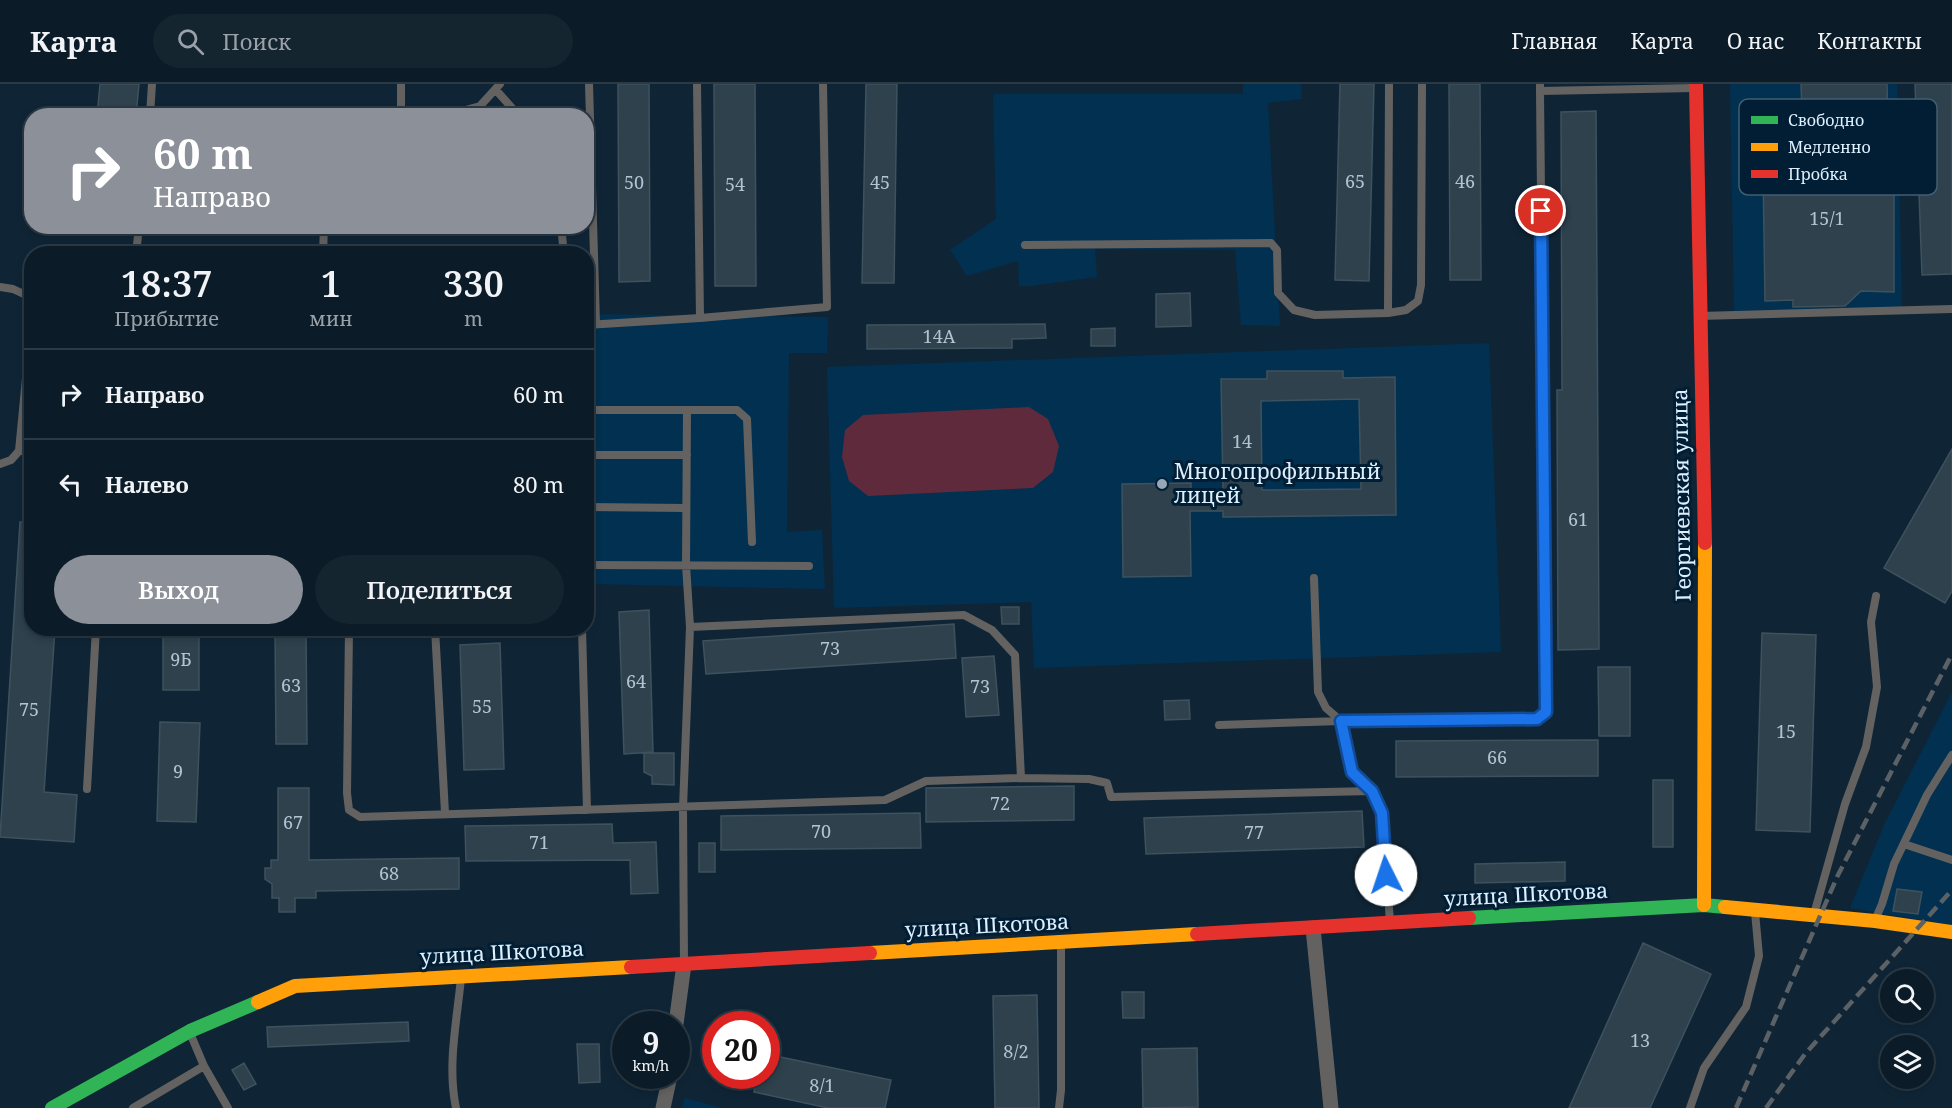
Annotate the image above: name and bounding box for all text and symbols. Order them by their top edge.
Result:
search box [153,14,573,68]
text: Карта [30,22,117,60]
icon: search [174,25,207,58]
text: Поиск [222,26,291,56]
text: Главная [1511,27,1598,55]
text: Карта [1631,27,1694,55]
text: О нас [1727,27,1784,55]
text: Контакты [1817,27,1922,55]
legend [1739,99,1937,195]
text: Свободно [1788,109,1864,131]
text: 60 m [153,124,253,181]
icon: right [54,132,132,210]
text: Медленно [1788,136,1871,158]
text: Пробка [1788,163,1848,185]
house number: 65 [1345,169,1365,193]
house number: 46 [1455,169,1475,193]
house number: 50 [624,170,644,194]
house number: 45 [870,170,890,194]
house number: 54 [725,172,745,196]
text: Направо [153,178,271,215]
pin [1515,185,1566,236]
icon: arrive [1524,194,1557,227]
house number: 15/1 [1809,206,1845,230]
text: 18:37 [121,259,213,308]
text: 1 [321,259,341,308]
text: 330 [443,259,504,308]
text: Прибытие [114,305,219,332]
text: мин [309,305,353,332]
text: m [464,305,483,332]
house number: 14А [923,324,956,348]
icon: right [54,378,87,411]
text: Направо [105,379,204,409]
text: 60 m [513,379,564,409]
street label: Георгиевская улица [1665,388,1697,602]
house number: 14 [1232,429,1252,453]
place label: Многопрофильный лицей [1174,457,1381,509]
icon: left [54,468,87,501]
text: Налево [105,469,189,499]
text: 80 m [513,469,564,499]
marker: Многопрофильный лицей [1155,477,1169,491]
house number: 61 [1568,507,1588,531]
button: Выход [54,555,303,624]
button: Поделиться [315,555,564,624]
house number: 73 [820,636,840,660]
house number: 9Б [170,647,192,671]
house number: 64 [626,669,646,693]
house number: 63 [281,673,301,697]
house number: 73 [970,674,990,698]
house number: 55 [472,694,492,718]
house number: 75 [19,697,39,721]
house number: 15 [1776,719,1796,743]
house number: 66 [1487,745,1507,769]
house number: 9 [173,759,183,783]
house number: 72 [990,791,1010,815]
house number: 67 [283,810,303,834]
house number: 70 [811,819,831,843]
house number: 77 [1244,820,1264,844]
house number: 71 [529,830,549,854]
position arrow [1354,843,1418,907]
house number: 68 [379,861,399,885]
street label: улица Шкотова [1443,876,1609,912]
street label: улица Шкотова [904,907,1070,943]
street label: улица Шкотова [419,934,585,970]
map controls [1880,969,1934,1089]
button: search [1880,969,1934,1023]
speed limit sign: 20 [702,1011,780,1089]
text: 9 [643,1022,659,1063]
house number: 13 [1630,1028,1650,1052]
button: layers [1880,1035,1934,1089]
house number: 8/2 [1003,1039,1029,1063]
text: km/h [633,1055,669,1075]
house number: 8/1 [809,1073,835,1097]

